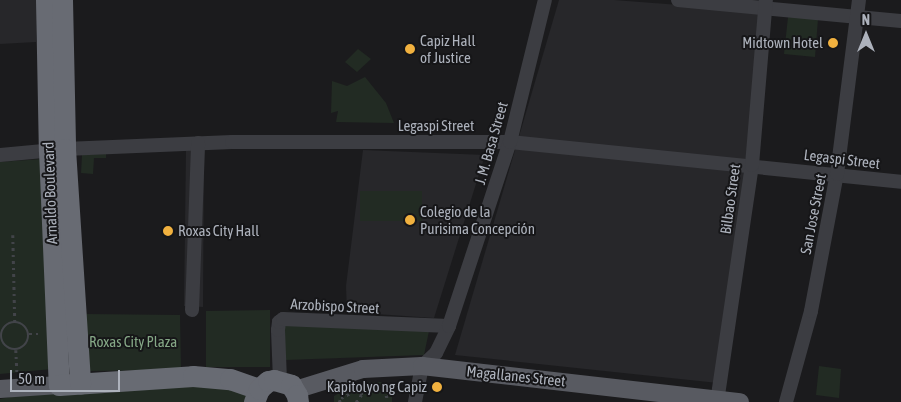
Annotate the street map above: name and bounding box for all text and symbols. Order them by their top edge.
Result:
north arrow [841,10,891,60]
text: N [862,12,870,28]
place label: Capiz Hall of Justice [420,31,475,66]
place label: Midtown Hotel [742,34,823,52]
marker: Midtown Hotel [827,37,839,49]
marker: Capiz Hall of Justice [404,43,416,55]
street label: J. M. Basa Street [471,100,511,186]
street label: Legaspi Street [398,117,474,135]
street label: Arnaldo Boulevard [39,141,61,245]
street label: Legaspi Street [803,145,881,173]
street label: Bilbao Street [716,163,744,235]
street label: San Jose Street [796,172,830,256]
place label: Colegio de la Purisima Concepción [420,202,535,237]
marker: Colegio de la Purisima Concepción [404,214,416,226]
place label: Roxas City Hall [178,222,259,240]
marker: Roxas City Hall [162,225,174,237]
street label: Arzobispo Street [290,295,380,317]
park label: Roxas City Plaza [89,333,177,351]
scale bar [12,360,122,392]
street label: Magallanes Street [466,362,566,390]
text: 50 m [18,370,45,387]
place label: Kapitolyo ng Capiz [327,378,427,396]
marker: Kapitolyo ng Capiz [431,381,443,393]

